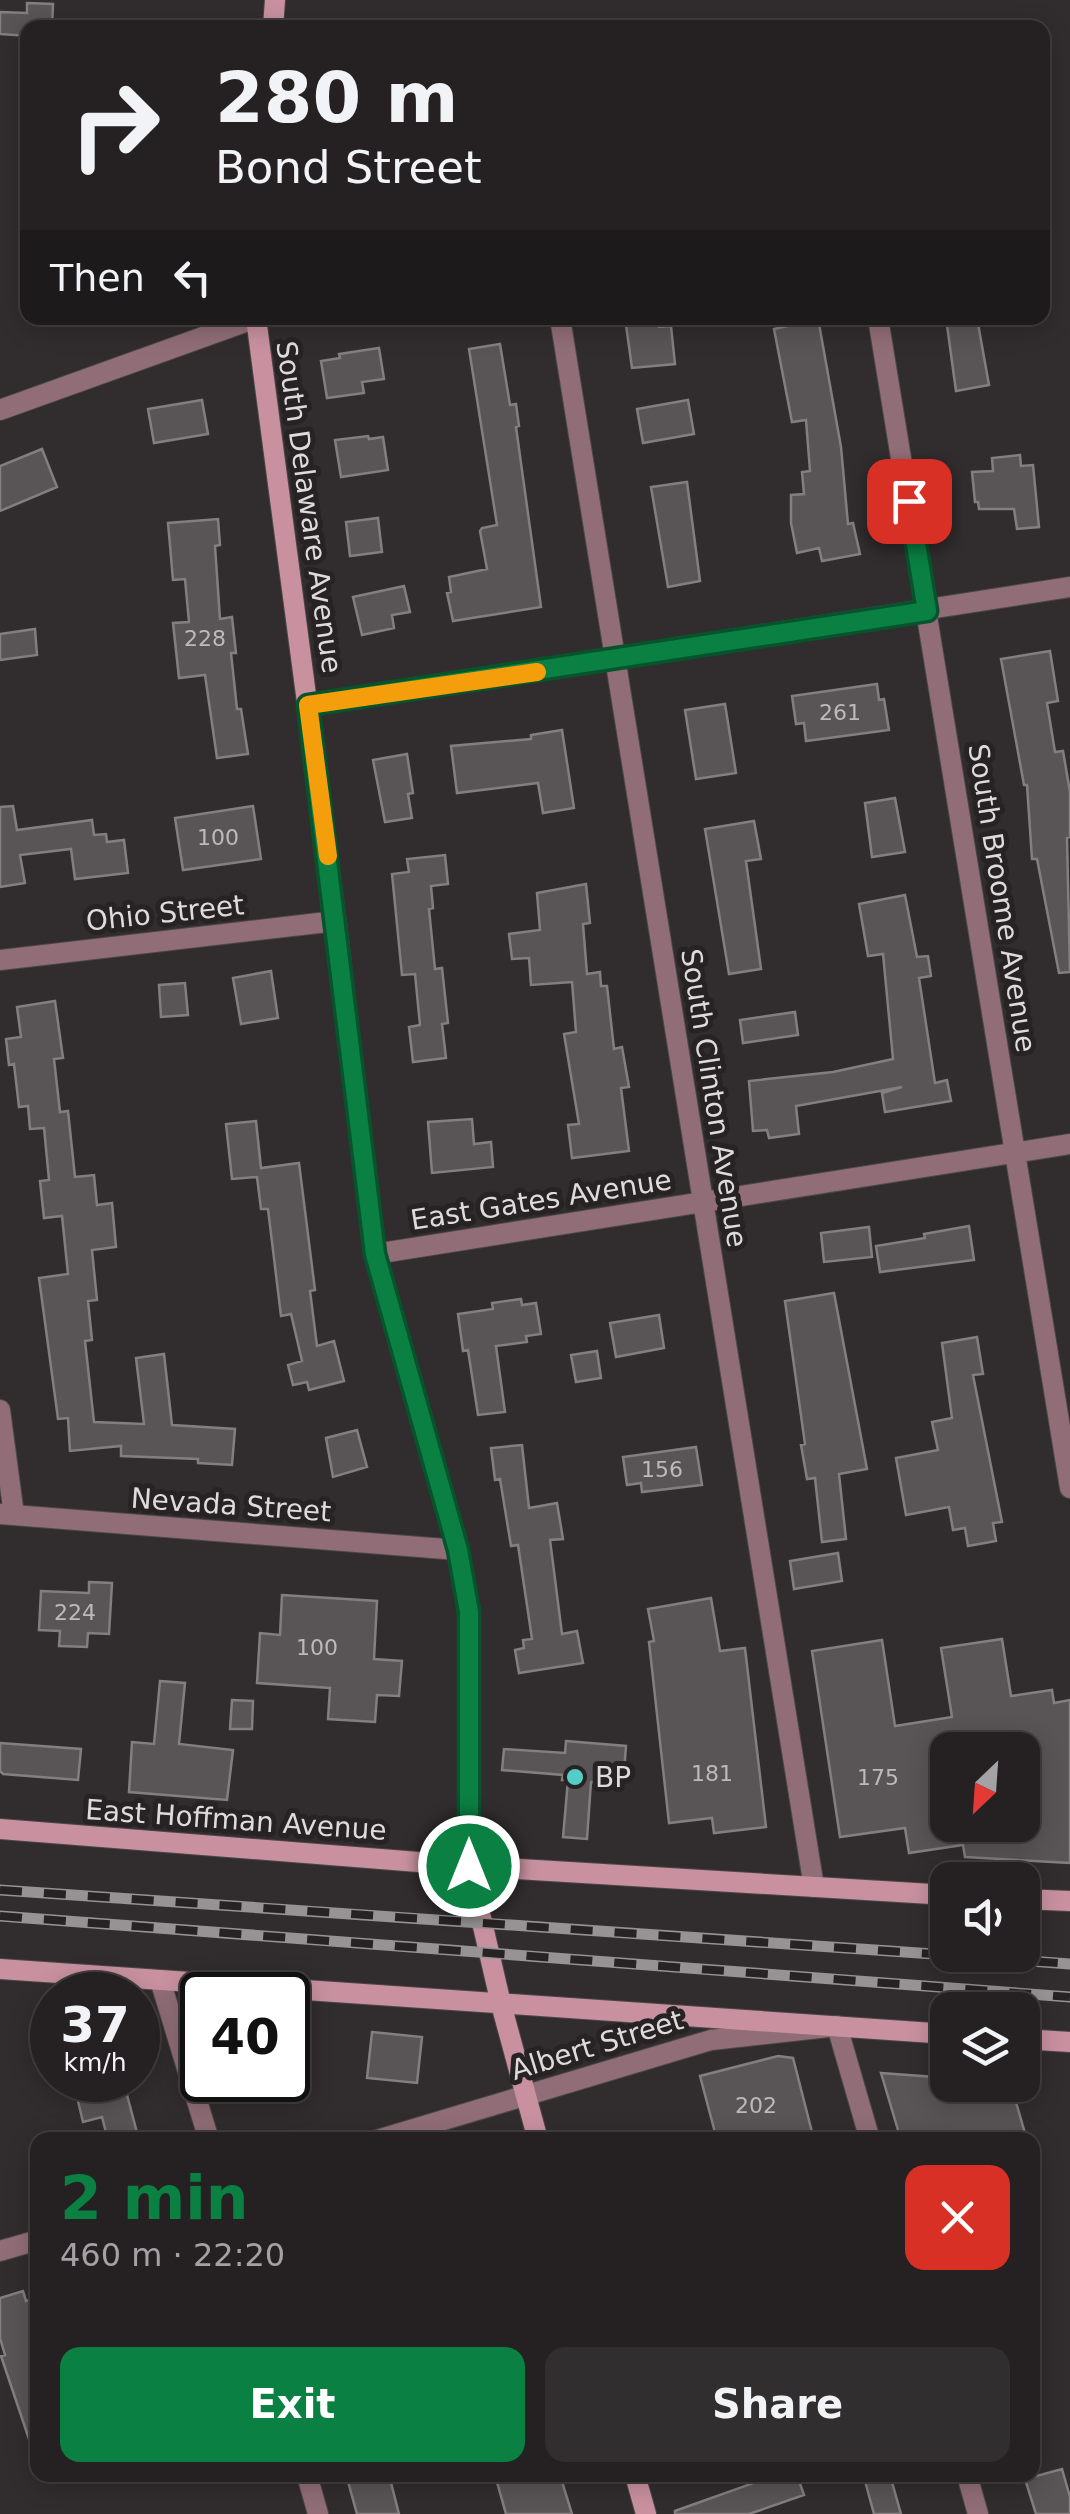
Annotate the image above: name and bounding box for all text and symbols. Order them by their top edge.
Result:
text: 280 m [215,57,458,139]
icon: right [50,60,180,190]
text: Bond Street [215,141,482,194]
icon: left [165,250,220,305]
text: Then [50,256,145,300]
street label: South Delaware Avenue [269,339,349,675]
pin [867,459,952,544]
icon: arrive [882,474,937,529]
house number: 228 [184,626,226,651]
house number: 261 [819,700,861,725]
street label: South Broome Avenue [961,741,1043,1055]
house number: 100 [197,825,239,850]
street label: Ohio Street [84,888,246,938]
street label: South Clinton Avenue [674,946,754,1250]
street label: East Gates Avenue [408,1163,674,1237]
house number: 156 [641,1457,683,1482]
street label: Nevada Street [130,1482,332,1528]
house number: 224 [54,1600,96,1625]
house number: 100 [296,1635,338,1660]
north arrow [930,1732,1040,1842]
map controls [930,1732,1040,2102]
place label: BP [595,1761,631,1794]
house number: 181 [691,1761,733,1786]
house number: 175 [857,1765,899,1790]
marker: BP [564,1766,586,1788]
street label: East Hoffman Avenue [84,1793,388,1847]
position arrow [417,1814,521,1918]
button: sound [930,1862,1040,1972]
speed limit sign: 40 [180,1972,310,2102]
button: layers [930,1992,1040,2102]
text: 37 [60,1996,130,2054]
street label: Albert Street [507,2003,687,2087]
text: km/h [63,2048,127,2077]
house number: 202 [735,2093,777,2118]
text: 2 min [60,2163,248,2233]
button: close [905,2165,1010,2270]
text: 460 m · 22:20 [60,2236,285,2274]
button: Exit [60,2347,525,2462]
button: Share [545,2347,1010,2462]

